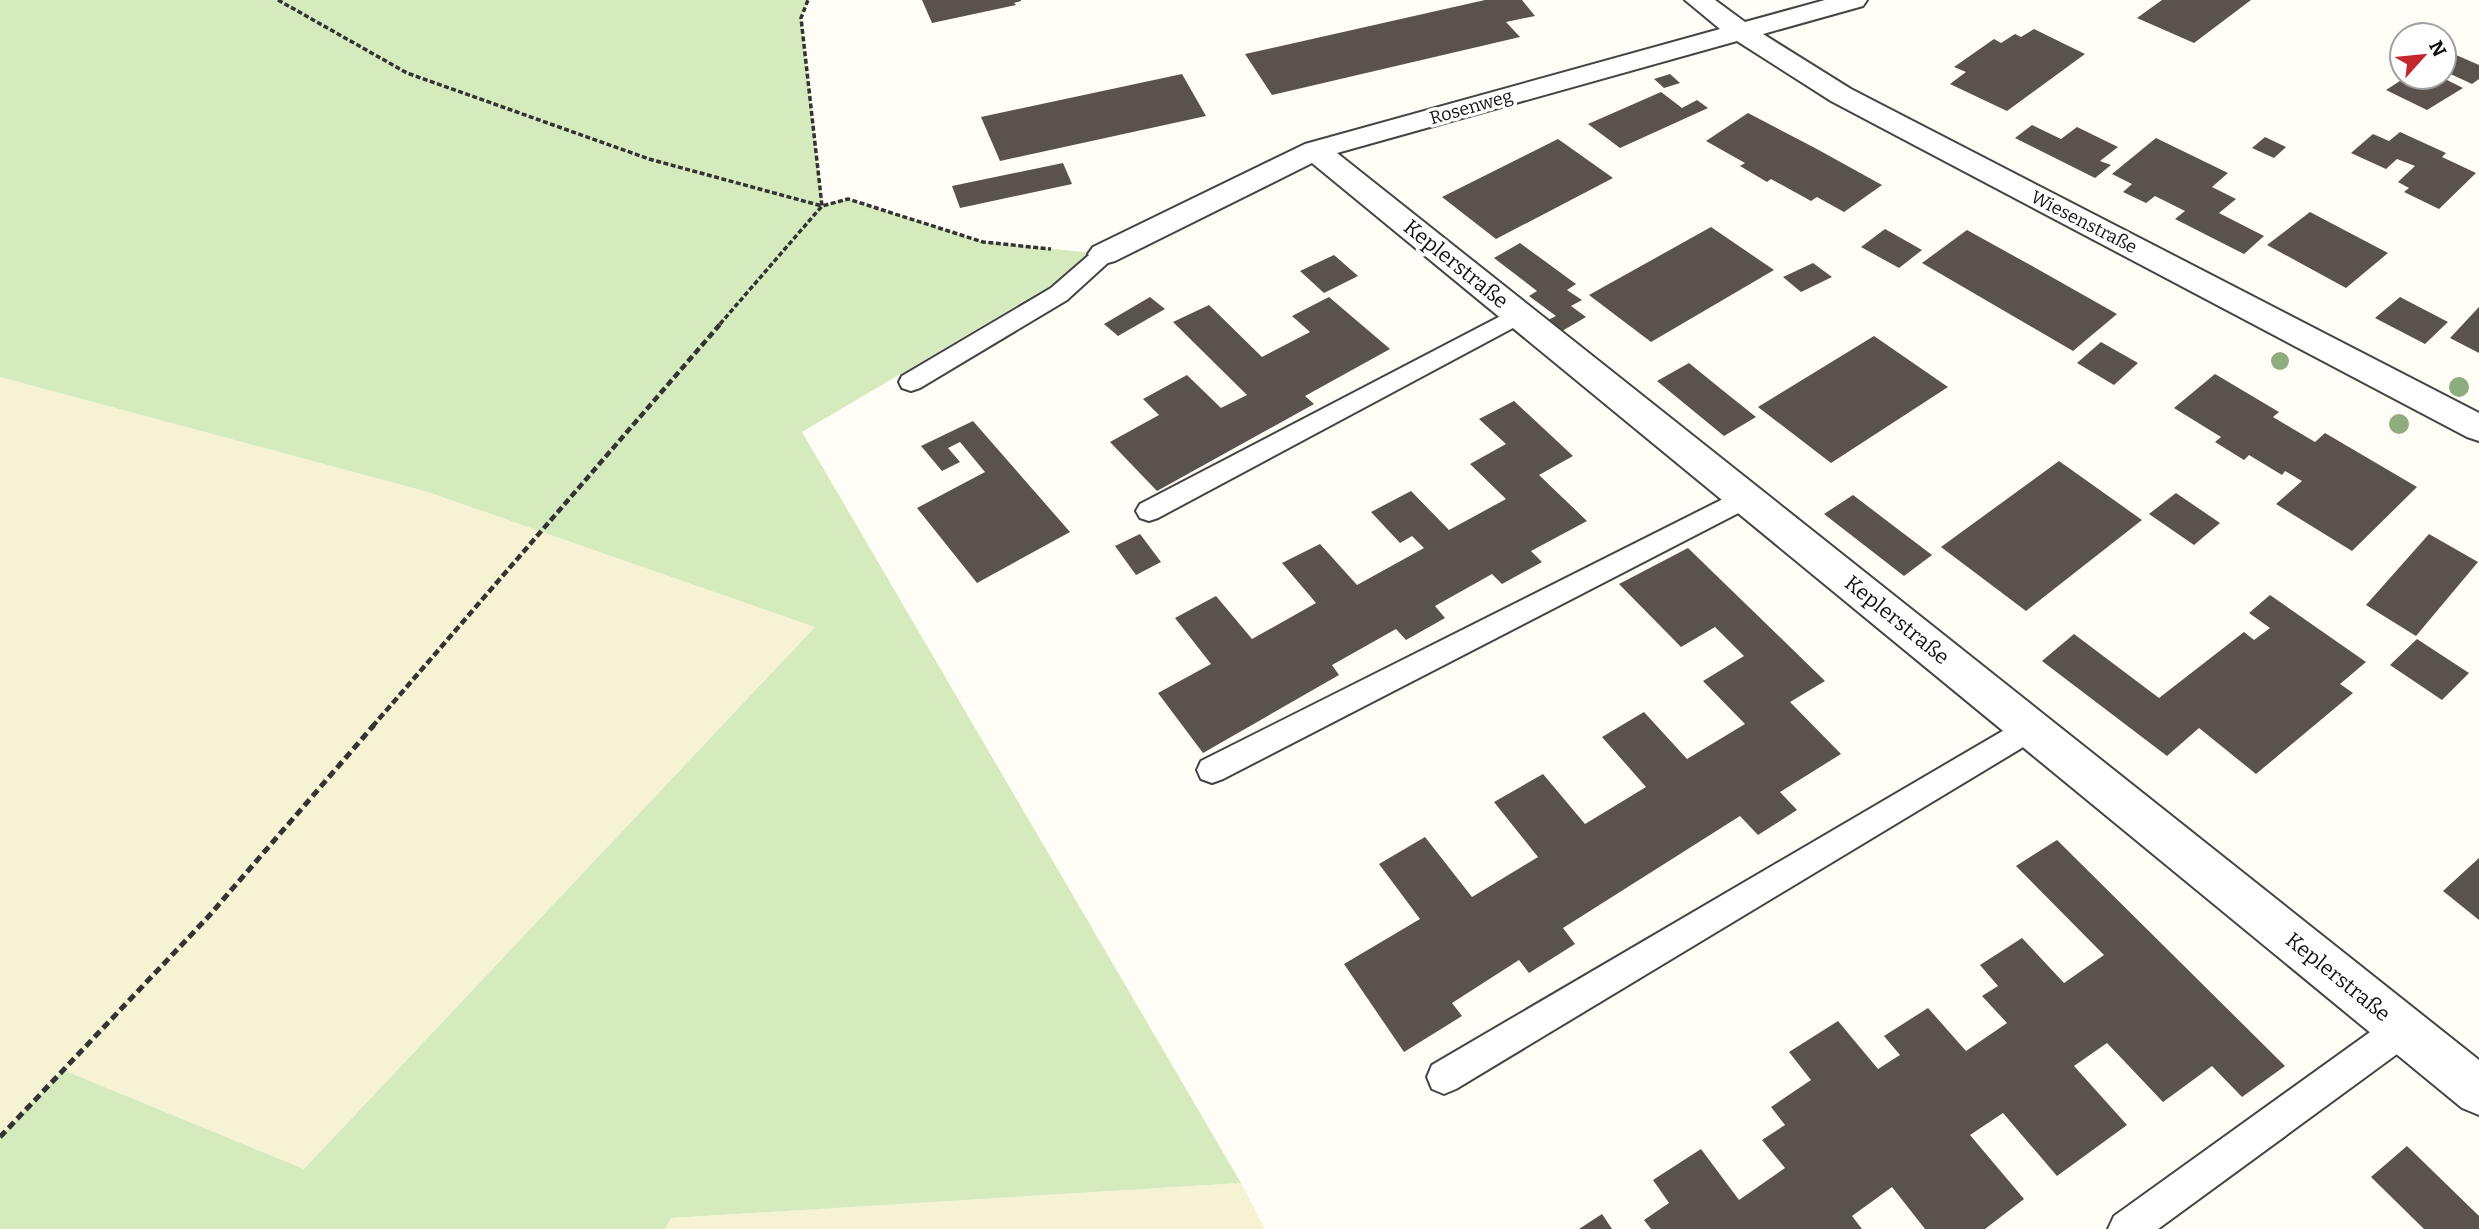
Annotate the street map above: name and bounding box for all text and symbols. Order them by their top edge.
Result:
north arrow [2388,21,2458,91]
text: N [2424,37,2451,61]
street label: Rosenweg [1427,85,1515,129]
street label: Wiesenstraße [2027,186,2141,258]
street label: Keplerstraße [1398,214,1514,314]
street label: Keplerstraße [1839,570,1955,670]
street label: Keplerstraße [2280,927,2396,1027]

